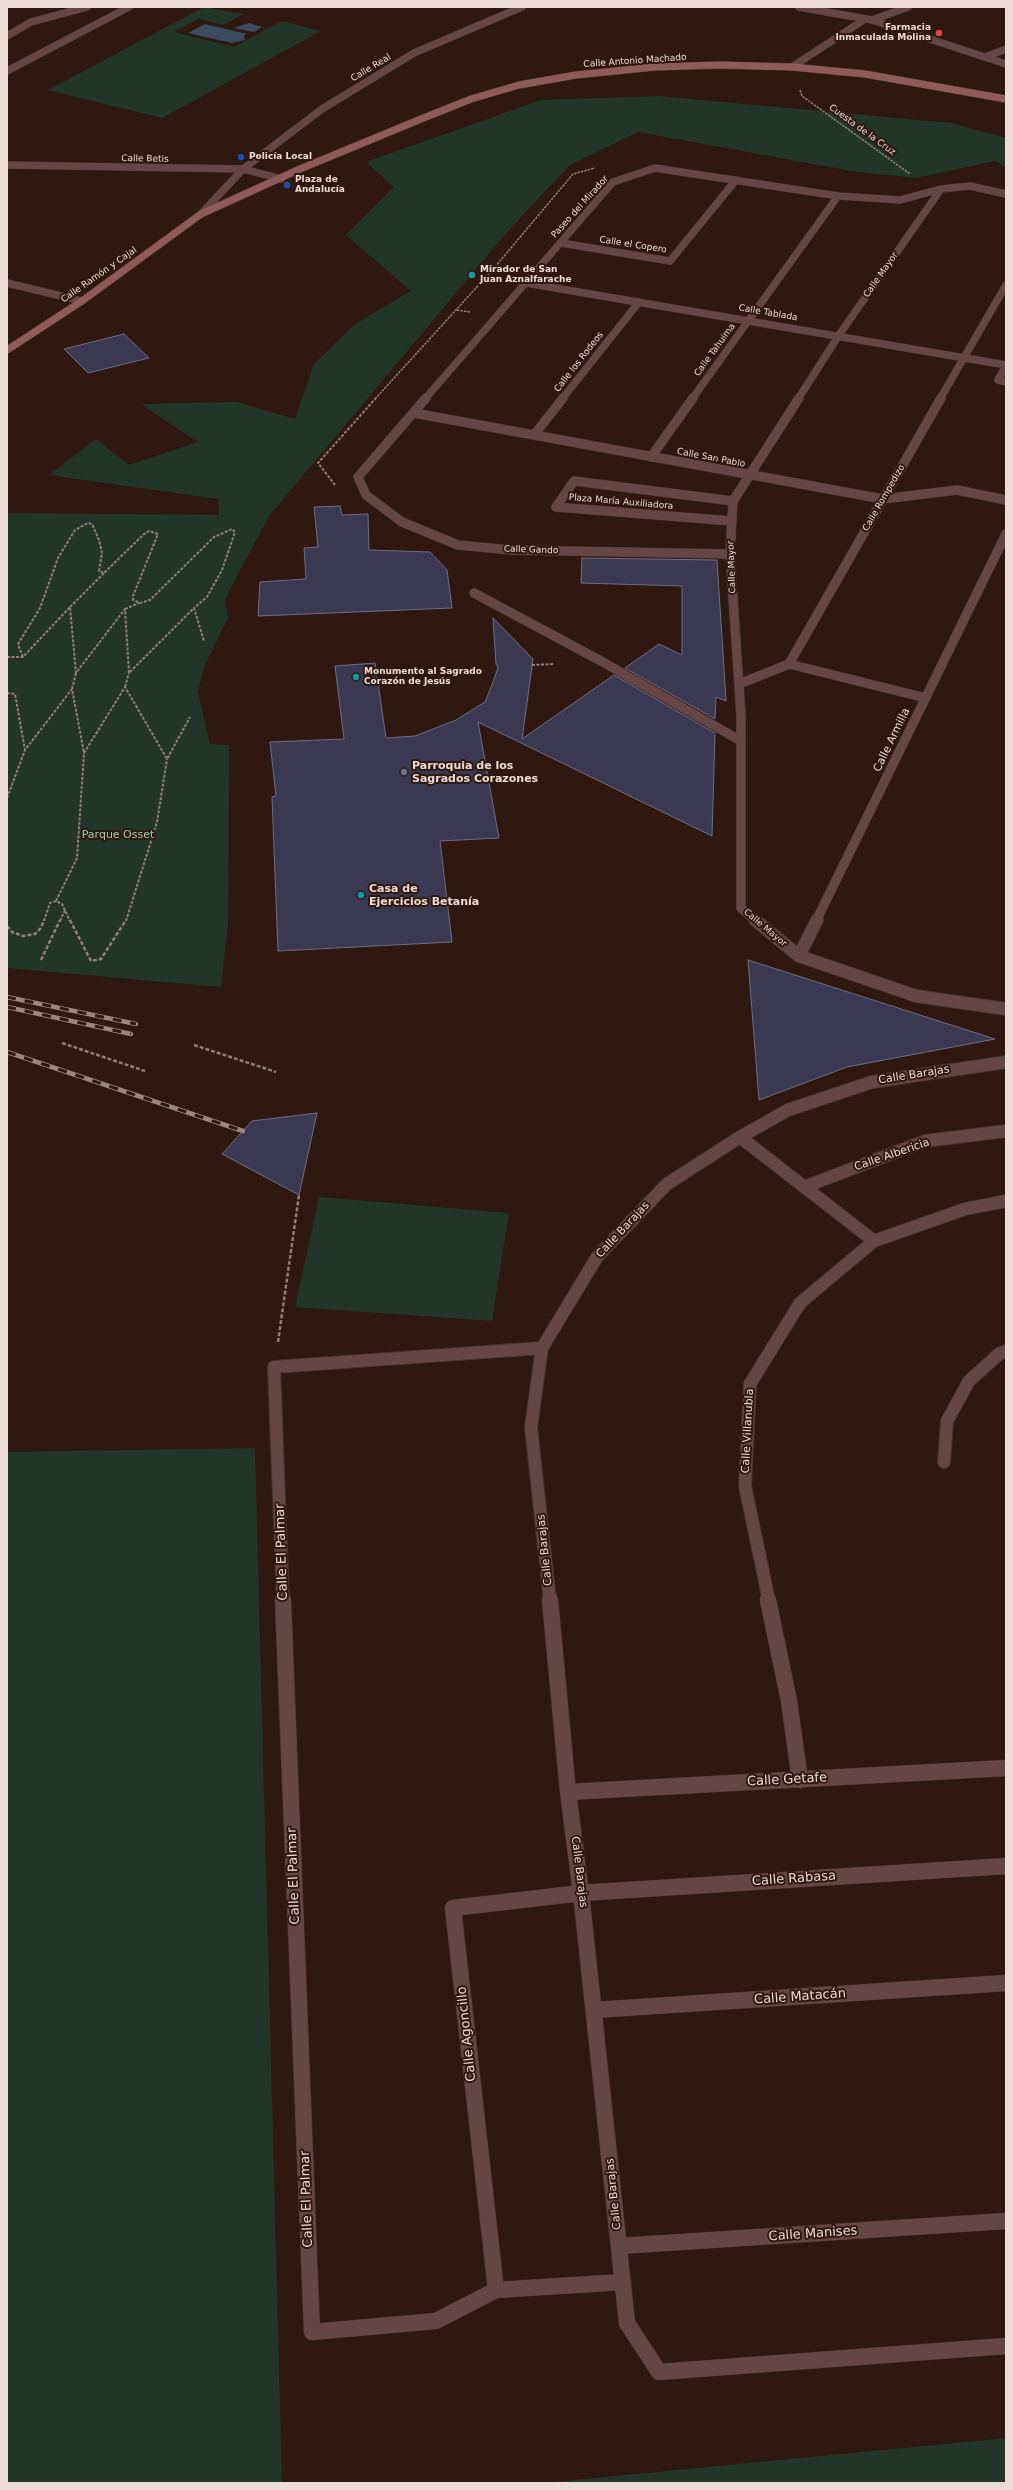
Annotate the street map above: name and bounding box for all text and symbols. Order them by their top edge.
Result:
place label: Farmacia Inmaculada Molina [835,23,931,44]
marker: Farmacia Inmaculada Molina [934,28,944,38]
street label: Calle Real [349,52,393,84]
street label: Calle Antonio Machado [583,52,687,70]
street label: Cuesta de la Cruz [827,102,897,158]
marker: Policía Local [236,152,246,162]
place label: Policía Local [249,152,312,162]
street label: Calle Betis [121,153,169,165]
street label: Paseo del Mirador [549,174,611,240]
place label: Plaza de Andalucía [295,175,345,196]
marker: Plaza de Andalucía [282,180,292,190]
street label: Calle el Copero [599,234,667,256]
street label: Calle Ramón y Cajal [59,245,139,305]
street label: Calle Mayor [861,250,901,300]
place label: Mirador de San Juan Aznalfarache [480,265,571,286]
marker: Mirador de San Juan Aznalfarache [467,270,477,280]
street label: Calle Tablada [738,303,798,323]
street label: Calle Tahuima [692,321,738,379]
street label: Calle los Rodeos [552,330,606,394]
street label: Calle San Pablo [676,446,746,470]
street label: Calle Rompedizo [861,463,907,533]
street label: Plaza María Auxiliadora [568,492,674,512]
street label: Calle Mayor [726,540,738,594]
street label: Calle Gando [504,544,558,556]
place label: Monumento al Sagrado Corazón de Jesús [364,667,482,688]
marker: Monumento al Sagrado Corazón de Jesús [351,672,361,682]
street label: Calle Armilla [871,706,913,774]
place label: Parroquia de los Sagrados Corazones [412,759,538,785]
marker: Parroquia de los Sagrados Corazones [399,767,409,777]
park label: Parque Osset [82,828,154,842]
place label: Casa de Ejercicios Betanía [369,882,479,908]
marker: Casa de Ejercicios Betanía [356,890,366,900]
street label: Calle Mayor [741,907,789,949]
street label: Calle Barajas [877,1063,951,1087]
street label: Calle Albericia [853,1136,931,1174]
street label: Calle Barajas [594,1199,652,1261]
street label: Calle Villanubla [739,1388,757,1474]
street label: Calle El Palmar [273,1503,291,1601]
street label: Calle Barajas [535,1514,555,1586]
street label: Calle Getafe [747,1770,827,1790]
street label: Calle El Palmar [285,1827,303,1925]
street label: Calle Barajas [568,1836,590,1908]
street label: Calle Rabasa [752,1868,836,1890]
street label: Calle Agoncillo [454,1986,480,2082]
street label: Calle Matacán [754,1986,846,2008]
street label: Calle El Palmar [298,2150,316,2248]
street label: Calle Barajas [604,2158,624,2230]
street label: Calle Manises [768,2223,858,2245]

